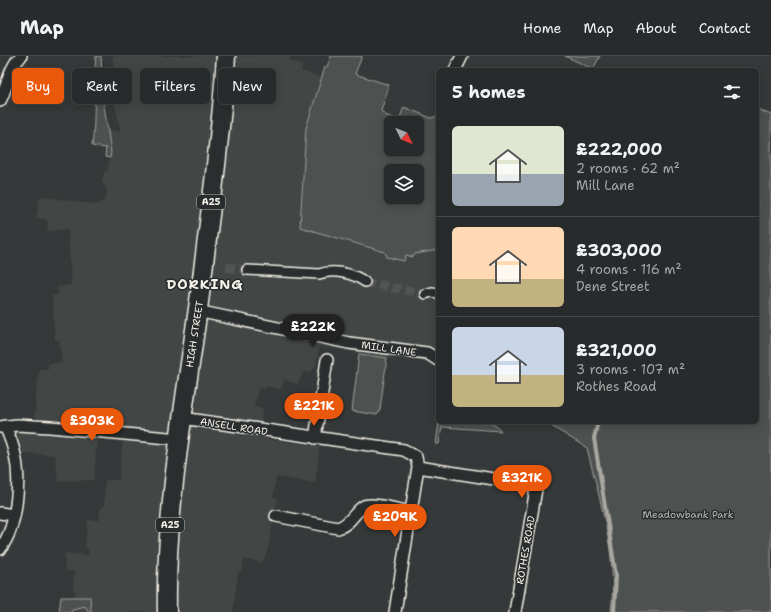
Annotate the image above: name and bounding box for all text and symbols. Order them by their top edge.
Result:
text: Map [20,15,64,40]
text: Home [523,19,562,37]
text: Map [584,19,614,37]
text: About [636,19,677,37]
text: Contact [699,19,751,37]
chip: Buy [12,68,64,104]
chip: Rent [72,68,132,104]
chip: Filters [140,68,210,104]
chip: New [218,68,276,104]
text: 5 homes [452,81,525,103]
icon: filters [721,81,743,103]
north arrow [384,116,424,156]
map controls [384,116,424,204]
text: £222,000 [576,138,662,160]
icon: home [484,142,532,190]
text: 2 rooms · 62 m² [576,160,680,177]
button: layers [384,164,424,204]
text: Mill Lane [576,177,635,194]
road number: A25 [197,195,225,209]
text: £303,000 [576,239,662,261]
icon: home [484,243,532,291]
text: 4 rooms · 116 m² [576,261,682,278]
district label: DORKING [166,275,244,293]
text: Dene Street [576,278,650,295]
street label: HIGH STREET [183,300,206,368]
pin: £222K [285,314,341,348]
text: £222K [291,318,335,335]
street label: MILL LANE [361,338,417,359]
text: £321,000 [576,339,657,361]
icon: home [484,343,532,391]
text: 3 rooms · 107 m² [576,361,685,378]
text: Rothes Road [576,378,657,395]
pin: £221K [286,393,342,427]
text: £221K [294,397,335,414]
pin: £303K [64,408,120,442]
text: £303K [70,412,114,429]
street label: ANSELL ROAD [199,415,269,438]
pin: £321K [494,465,550,499]
text: £321K [502,469,542,486]
pin: £209K [367,504,423,538]
text: £209K [373,508,417,525]
park label: Meadowbank Park [643,508,734,521]
street label: ROTHES ROAD [513,514,538,585]
road number: A25 [156,518,184,532]

